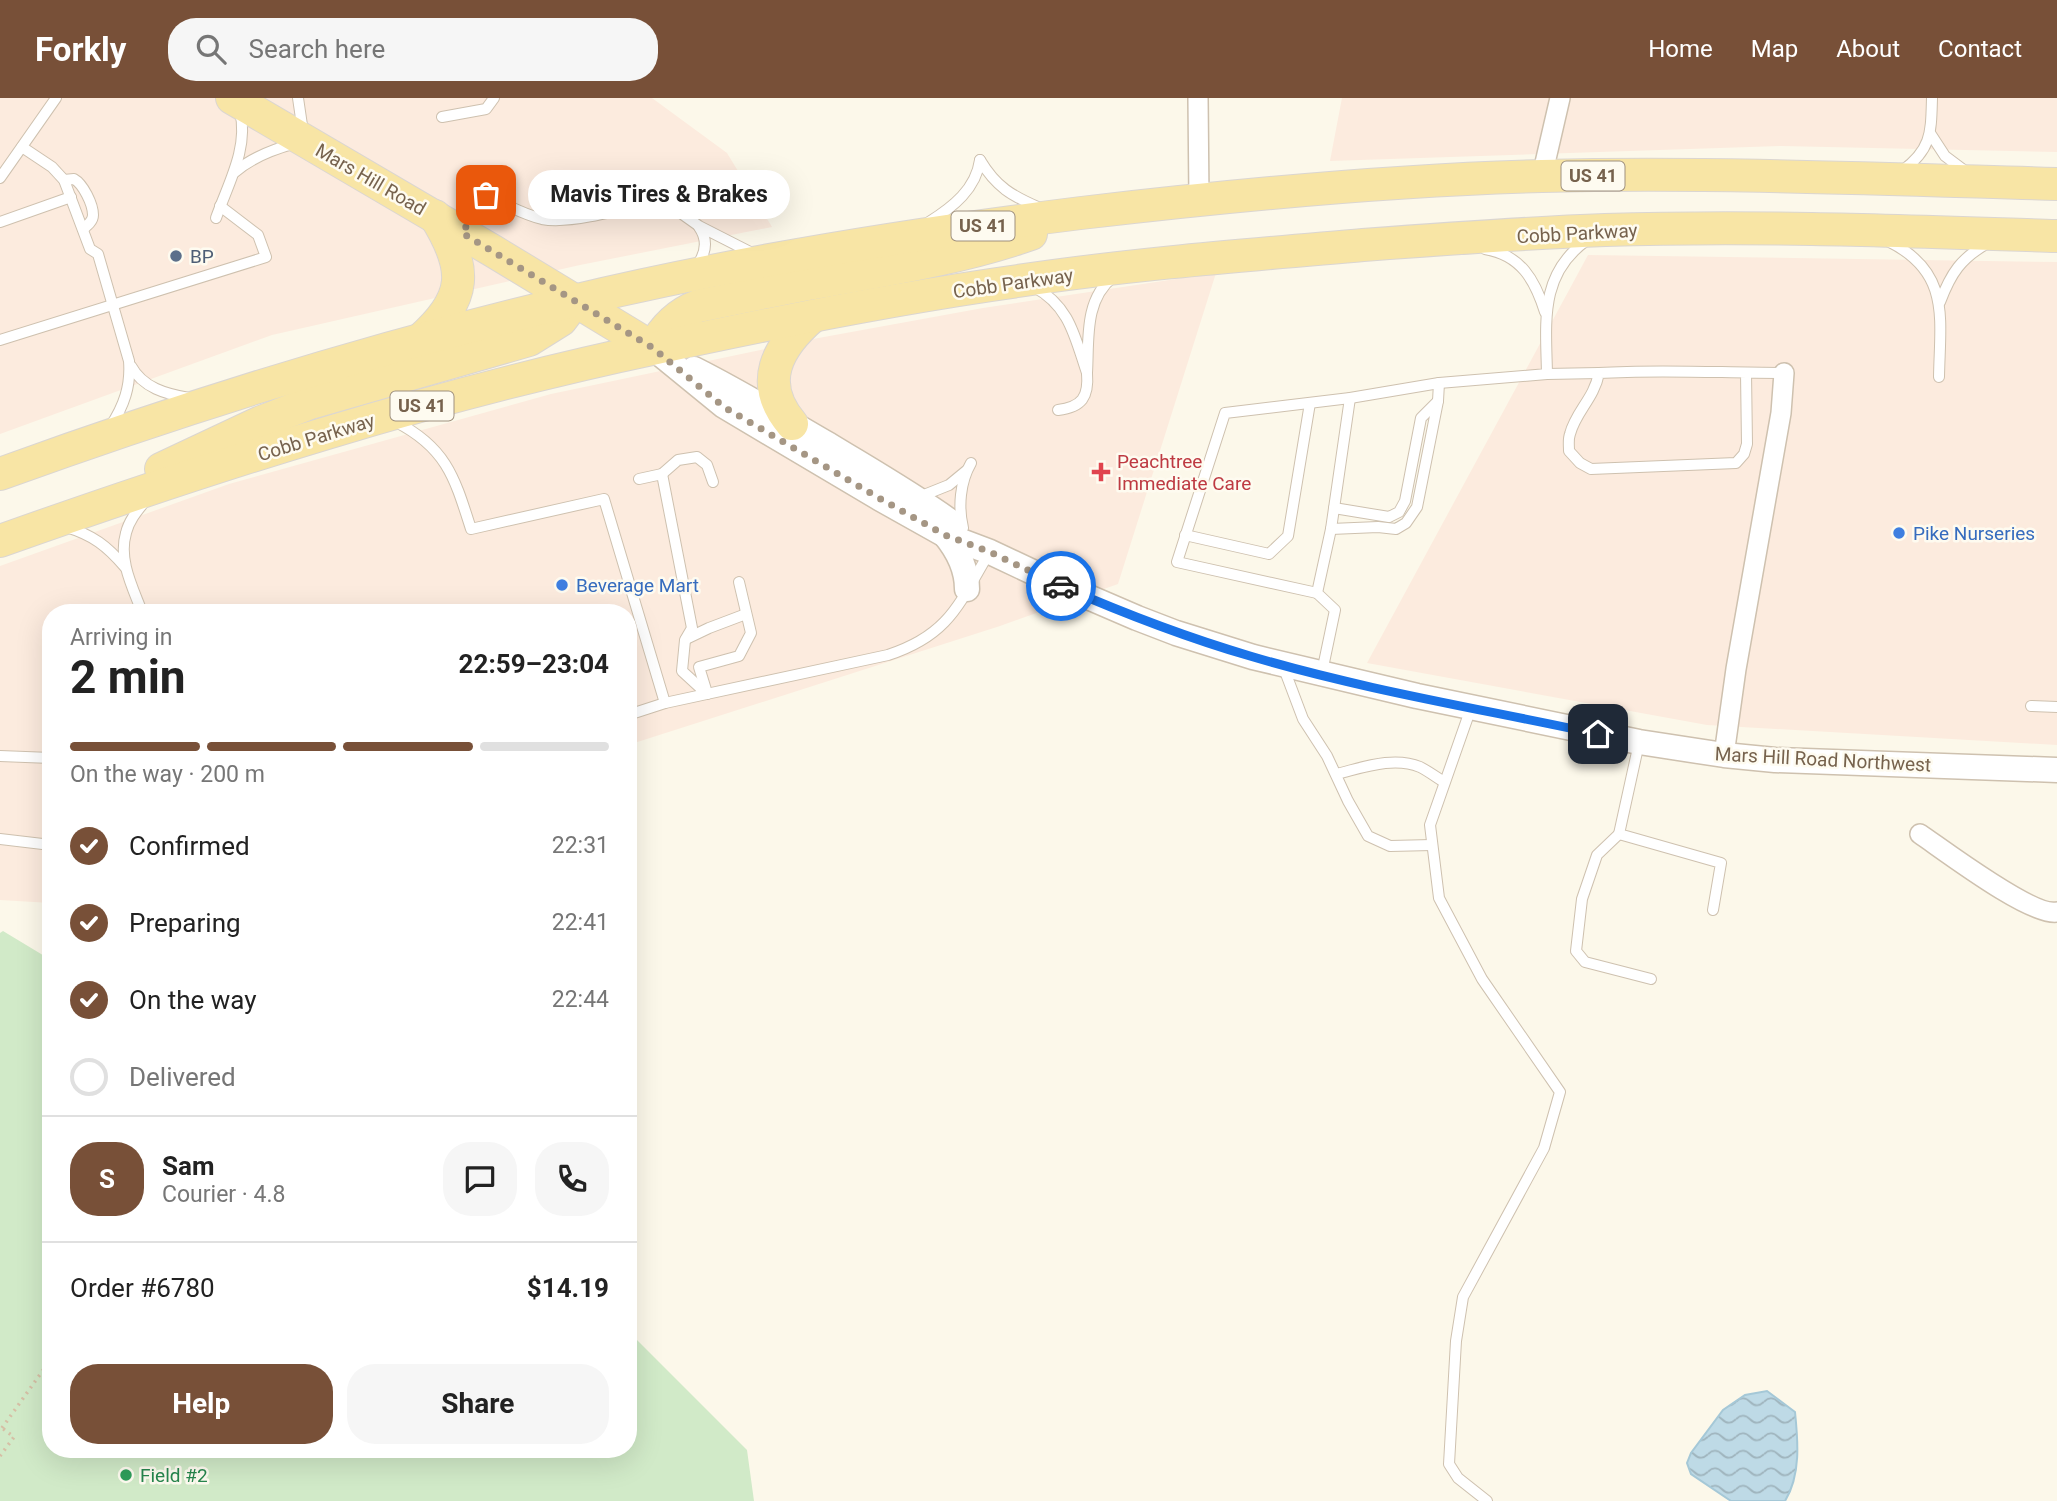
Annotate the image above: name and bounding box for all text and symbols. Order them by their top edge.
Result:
search box [168,18,658,81]
text: Forkly [35,30,126,69]
icon: search [192,30,230,68]
text: Search here [248,34,385,64]
text: Home [1648,35,1713,63]
text: Map [1751,35,1798,63]
text: About [1836,35,1900,63]
text: Contact [1938,35,2022,63]
street label: Mars Hill Road [311,139,430,220]
road number: US 41 [1562,162,1624,190]
pin [456,165,516,225]
callout: Mavis Tires & Brakes [528,170,790,220]
icon: bag [467,176,505,214]
text: Mavis Tires & Brakes [550,181,768,208]
road number: US 41 [951,211,1014,240]
street label: Cobb Parkway [1516,219,1638,248]
place label: BP [190,245,214,268]
marker: BP [168,248,184,264]
street label: Cobb Parkway [952,264,1075,303]
road number: US 41 [390,392,453,420]
street label: Cobb Parkway [255,409,377,466]
place label: Peachtree Immediate Care [1117,450,1251,495]
marker: Peachtree Immediate Care [1091,462,1111,482]
place label: Pike Nurseries [1913,522,2035,545]
marker: Pike Nurseries [1891,525,1907,541]
courier [1026,551,1096,621]
icon: car [1042,567,1080,605]
place label: Beverage Mart [576,574,699,597]
marker: Beverage Mart [554,577,570,593]
text: Arriving in [70,624,173,651]
text: 22:59–23:04 [459,649,609,679]
text: 2 min [70,650,186,704]
pin [1568,704,1628,764]
icon: home [1579,715,1617,753]
street label: Mars Hill Road Northwest [1714,742,1932,777]
text: On the way · 200 m [70,761,265,788]
icon: check [70,827,108,865]
text: Confirmed [129,831,250,861]
text: 22:31 [552,832,609,859]
icon: check [70,904,108,942]
text: Preparing [129,908,241,938]
text: 22:41 [552,909,609,936]
icon: check [70,981,108,1019]
text: On the way [129,985,257,1015]
text: 22:44 [552,986,609,1013]
text: Delivered [129,1062,236,1092]
button: chat [443,1142,517,1216]
button: phone [535,1142,609,1216]
text: Sam [162,1151,214,1181]
text: S [99,1164,115,1194]
text: Courier · 4.8 [162,1181,285,1208]
text: Order #6780 [70,1273,215,1303]
text: $14.19 [527,1273,609,1303]
button: Help [70,1364,333,1444]
button: Share [347,1364,609,1444]
place label: Field #2 [140,1464,208,1487]
marker: Field #2 [118,1467,134,1483]

